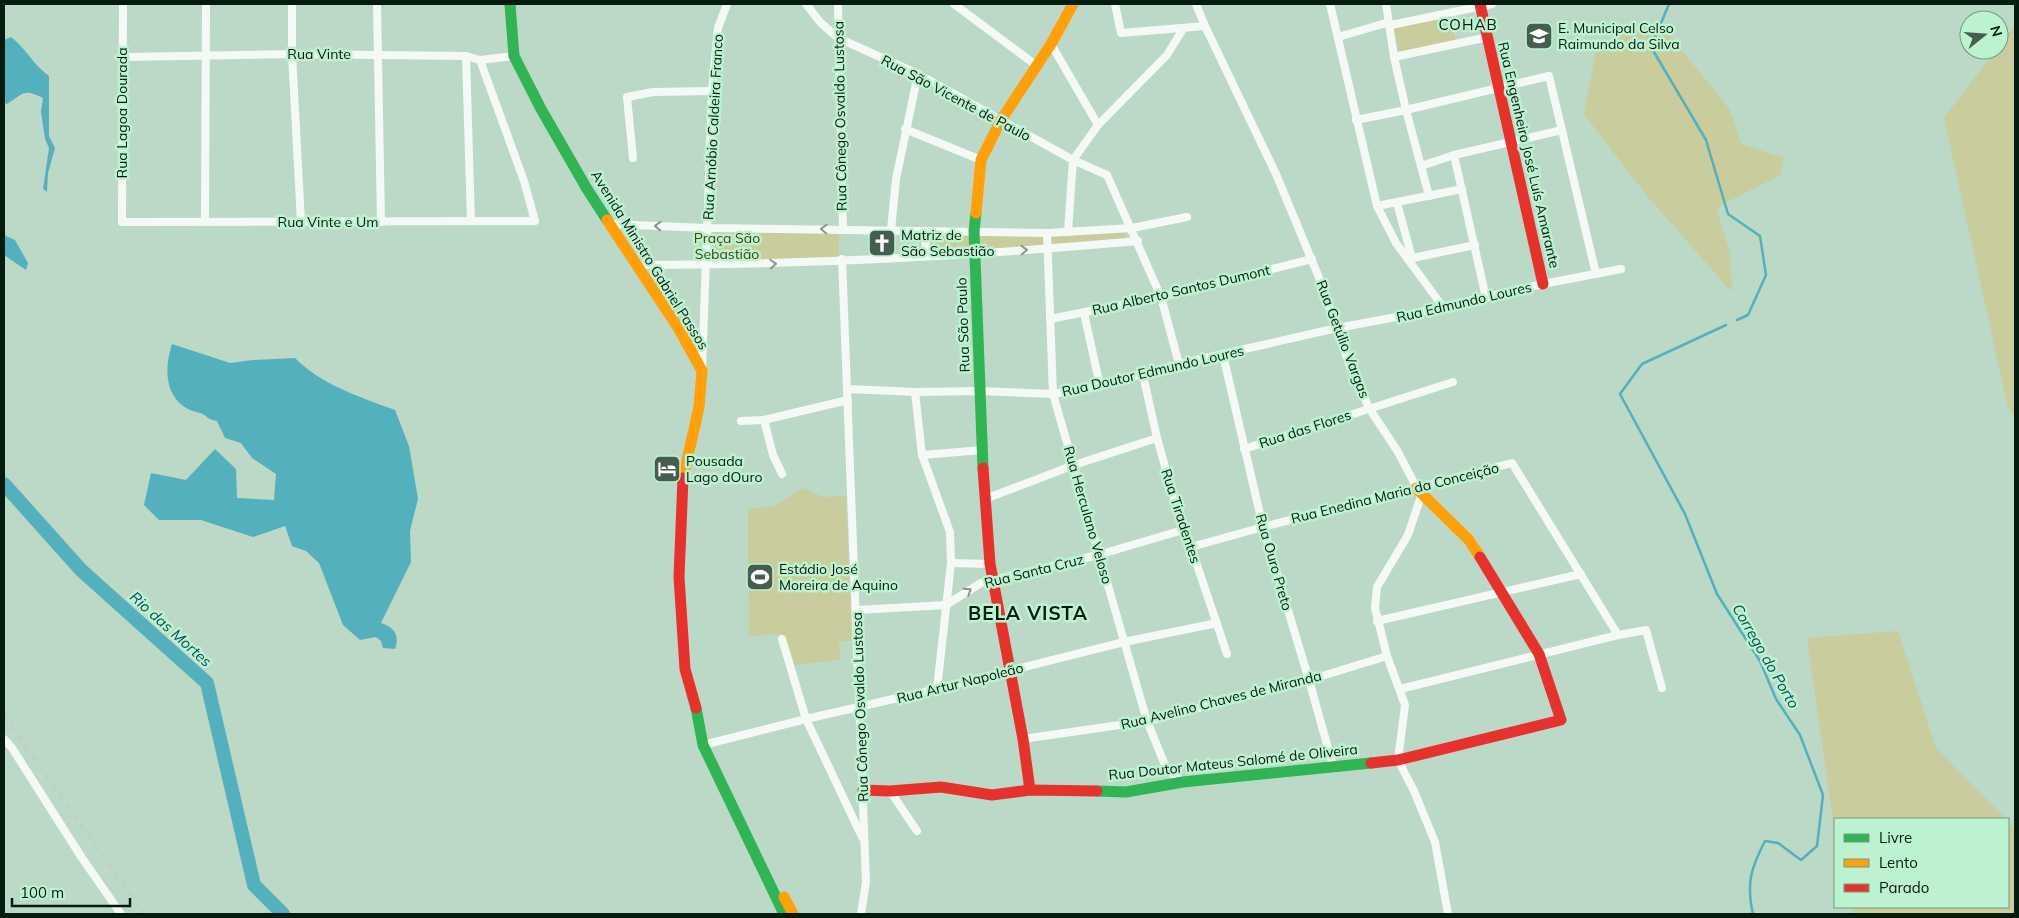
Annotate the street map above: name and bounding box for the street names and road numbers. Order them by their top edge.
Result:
street label: Rua Cônego Osvaldo Lustosa [829,21,851,211]
street label: Rua Arnóbio Caldeira Franco [699,33,727,221]
street label: Rua Engenheiro José Luís Amarante [1494,40,1564,270]
street label: Rua Vinte [287,45,351,63]
street label: Rua Lagoa Dourada [113,47,131,179]
street label: Rua São Vicente de Paulo [878,51,1034,145]
street label: Avenida Ministro Gabriel Passos [587,167,713,353]
street label: Rua Vinte e Um [277,213,379,231]
street label: Rua Alberto Santos Dumont [1090,261,1272,319]
street label: Rua São Paulo [952,277,974,373]
street label: Rua Getúlio Vargas [1312,277,1374,401]
street label: Rua Edmundo Loures [1395,278,1533,326]
street label: Rua Doutor Edmundo Loures [1060,341,1246,401]
street label: Rua das Flores [1257,406,1353,452]
street label: Rua Herculano Veloso [1060,444,1116,586]
street label: Rua Enedina Maria da Conceição [1289,458,1501,528]
street label: Rua Tiradentes [1157,466,1205,566]
street label: Rua Ouro Preto [1252,512,1296,612]
street label: Rua Santa Cruz [982,550,1086,592]
street label: Rua Cônego Osvaldo Lustosa [848,612,872,802]
street label: Rua Artur Napoleão [895,659,1025,707]
street label: Rua Avelino Chaves de Miranda [1119,666,1323,734]
street label: Rua Doutor Mateus Salomé de Oliveira [1108,740,1358,784]

